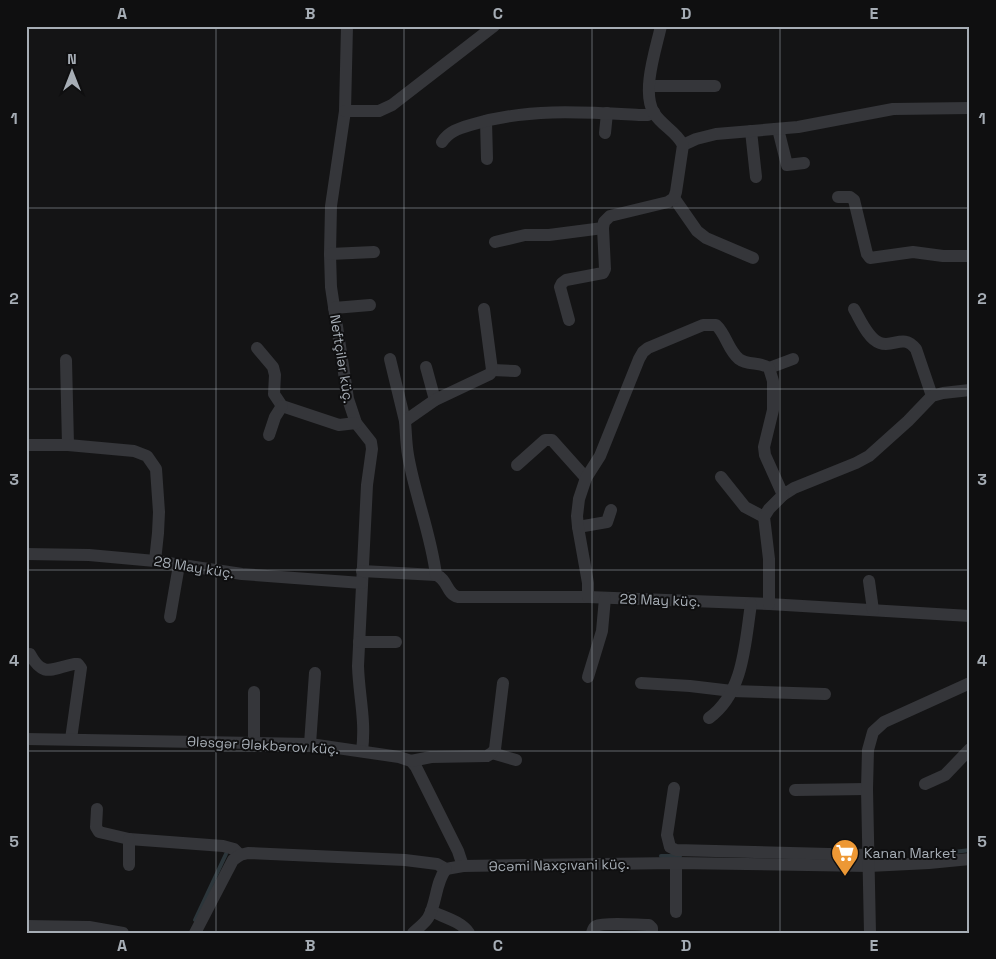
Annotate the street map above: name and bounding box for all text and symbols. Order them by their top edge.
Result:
text: A [117,3,127,24]
text: B [305,3,315,24]
text: C [493,3,503,24]
text: D [681,3,691,24]
text: E [870,3,879,24]
north arrow [48,48,98,98]
text: N [67,50,77,68]
text: 1 [10,108,18,129]
text: 1 [978,108,986,129]
text: 2 [9,288,19,309]
text: 2 [977,288,987,309]
street label: Neftçilər küç. [326,313,358,405]
text: 3 [9,469,19,490]
text: 3 [977,469,987,490]
street label: 28 May küç. [153,552,235,582]
street label: 28 May küç. [619,590,701,610]
text: 4 [9,650,19,671]
text: 4 [977,650,987,671]
street label: Ələsgər Ələkbərov küç. [186,732,340,758]
text: 5 [9,831,19,852]
text: 5 [977,831,987,852]
supermarket icon: Kanan Market [830,838,860,877]
place label: Kanan Market [864,844,956,862]
street label: Əcəmi Naxçıvani küç. [488,855,630,875]
text: A [117,935,127,956]
text: B [305,935,315,956]
text: C [493,935,503,956]
text: D [681,935,691,956]
text: E [870,935,879,956]

